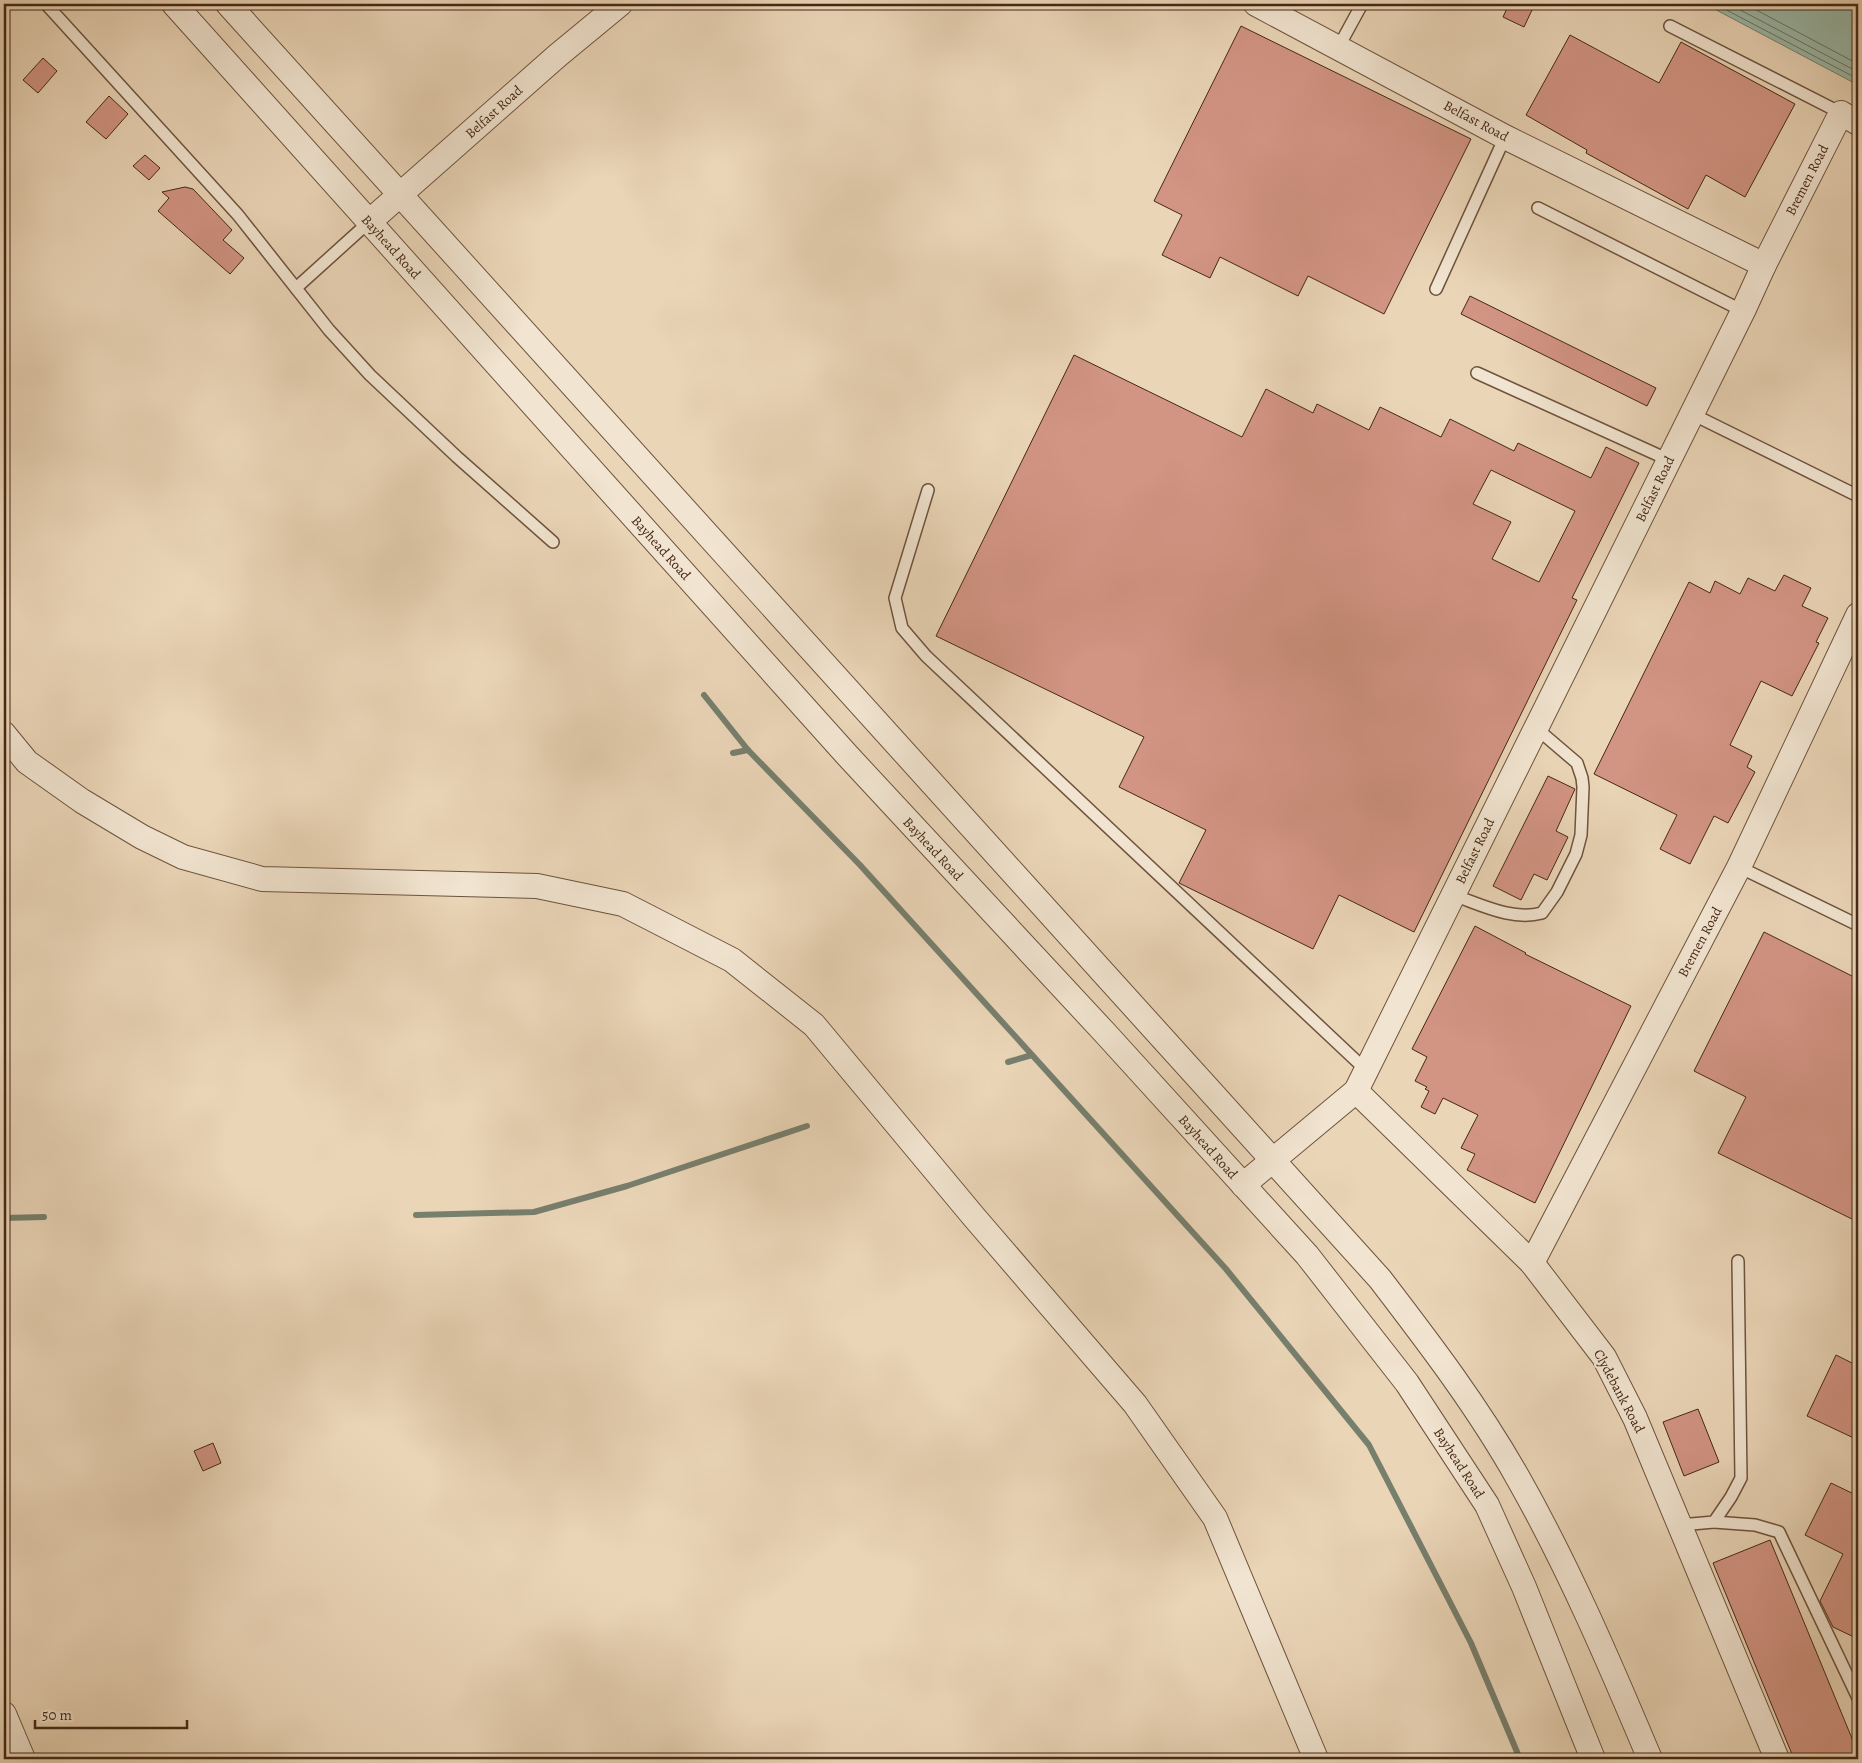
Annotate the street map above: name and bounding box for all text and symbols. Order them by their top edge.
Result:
street label: Belfast Road [461,81,527,143]
street label: Belfast Road [1440,96,1512,146]
street label: Bremen Road [1781,141,1833,219]
street label: Bayhead Road [357,211,425,284]
street label: Belfast Road [1631,452,1679,525]
street label: Bayhead Road [627,512,695,585]
street label: Bayhead Road [899,813,968,885]
street label: Belfast Road [1451,814,1499,887]
street label: Bremen Road [1673,903,1727,981]
street label: Bayhead Road [1174,1111,1242,1184]
street label: Clydebank Road [1589,1346,1649,1437]
street label: Bayhead Road [1429,1424,1489,1502]
scale bar [35,1698,188,1730]
text: 50 m [42,1705,72,1725]

